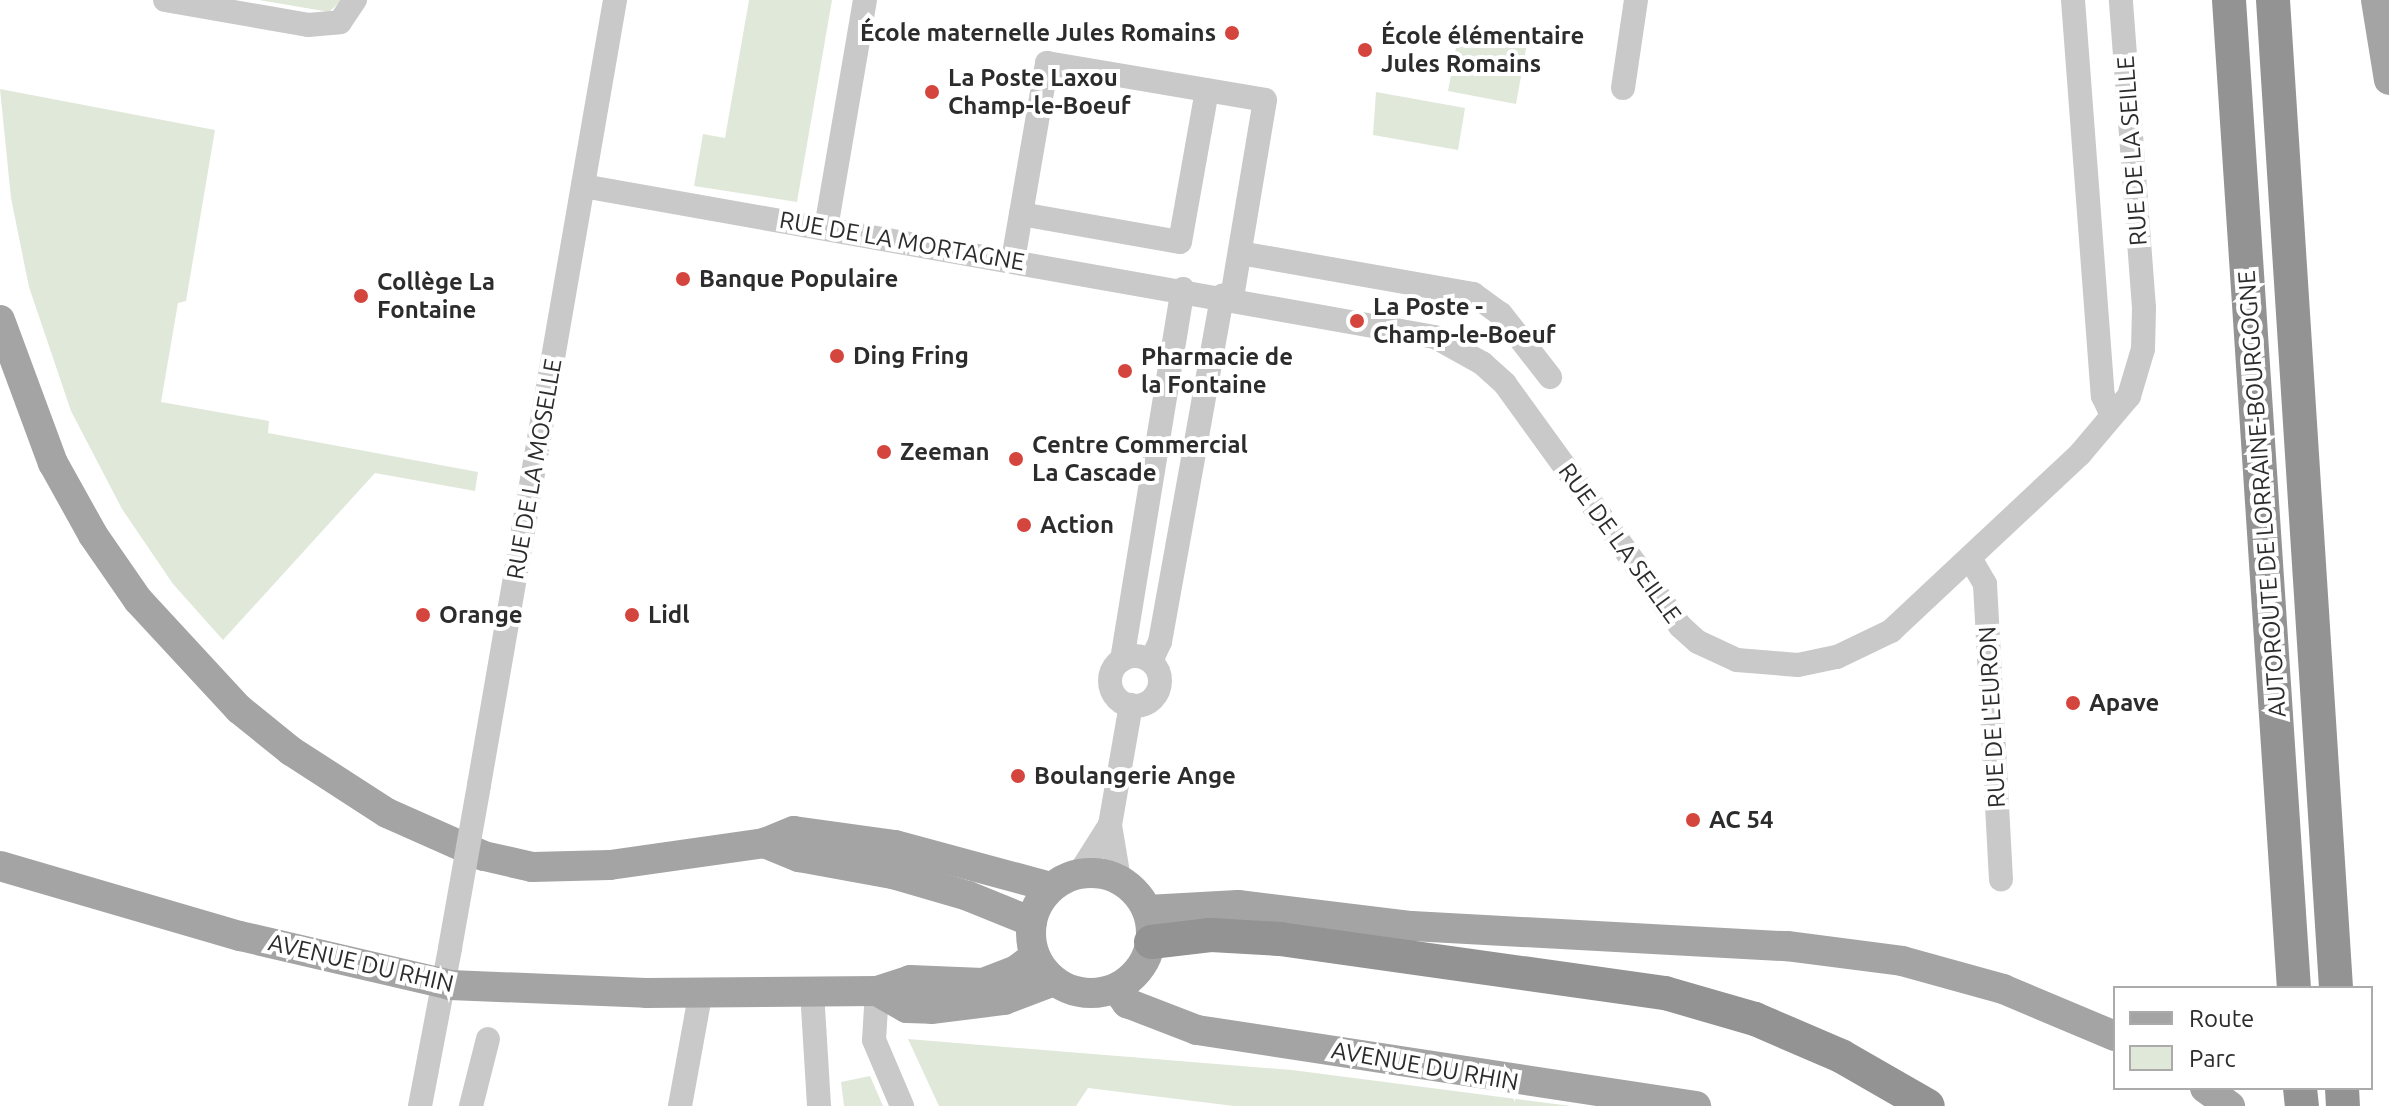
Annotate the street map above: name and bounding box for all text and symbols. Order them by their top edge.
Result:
place label: École maternelle Jules Romains [860,19,1216,47]
place label: École élémentaire Jules Romains [1381,22,1584,78]
marker: École maternelle Jules Romains [1223,24,1241,42]
marker: École élémentaire Jules Romains [1356,41,1374,59]
street label: RUE DE LA SEILLE [2111,55,2153,247]
place label: La Poste Laxou Champ-le-Boeuf [948,64,1131,120]
marker: La Poste Laxou Champ-le-Boeuf [923,83,941,101]
street label: RUE DE LA MORTAGNE [777,205,1027,277]
place label: Banque Populaire [699,265,898,293]
place label: Collège La Fontaine [377,268,495,324]
marker: Banque Populaire [674,270,692,288]
street label: AUTOROUTE DE LORRAINE-BOURGOGNE [2232,270,2292,718]
marker: Collège La Fontaine [352,287,370,305]
place label: La Poste - Champ-le-Boeuf [1373,293,1556,349]
marker: La Poste - Champ-le-Boeuf [1348,312,1366,330]
place label: Ding Fring [853,342,969,370]
place label: Pharmacie de la Fontaine [1141,343,1293,399]
marker: Ding Fring [828,347,846,365]
street label: RUE DE LA MOSELLE [500,356,568,582]
marker: Pharmacie de la Fontaine [1116,362,1134,380]
place label: Centre Commercial La Cascade [1032,431,1248,487]
place label: Zeeman [900,438,990,466]
marker: Zeeman [875,443,893,461]
marker: Centre Commercial La Cascade [1007,450,1025,468]
street label: RUE DE LA SEILLE [1552,458,1688,628]
place label: Action [1040,511,1114,539]
marker: Action [1015,516,1033,534]
place label: Orange [439,601,523,629]
place label: Lidl [648,601,690,629]
marker: Orange [414,606,432,624]
marker: Lidl [623,606,641,624]
street label: RUE DE L'EURON [1973,625,2011,809]
place label: Apave [2089,689,2159,717]
marker: Apave [2064,694,2082,712]
place label: Boulangerie Ange [1034,762,1236,790]
marker: Boulangerie Ange [1009,767,1027,785]
place label: AC 54 [1709,806,1773,834]
marker: AC 54 [1684,811,1702,829]
street label: AVENUE DU RHIN [266,928,456,998]
legend [2113,986,2373,1090]
text: Route [2189,1005,2254,1032]
street label: AVENUE DU RHIN [1329,1035,1521,1097]
text: Parc [2189,1045,2236,1072]

